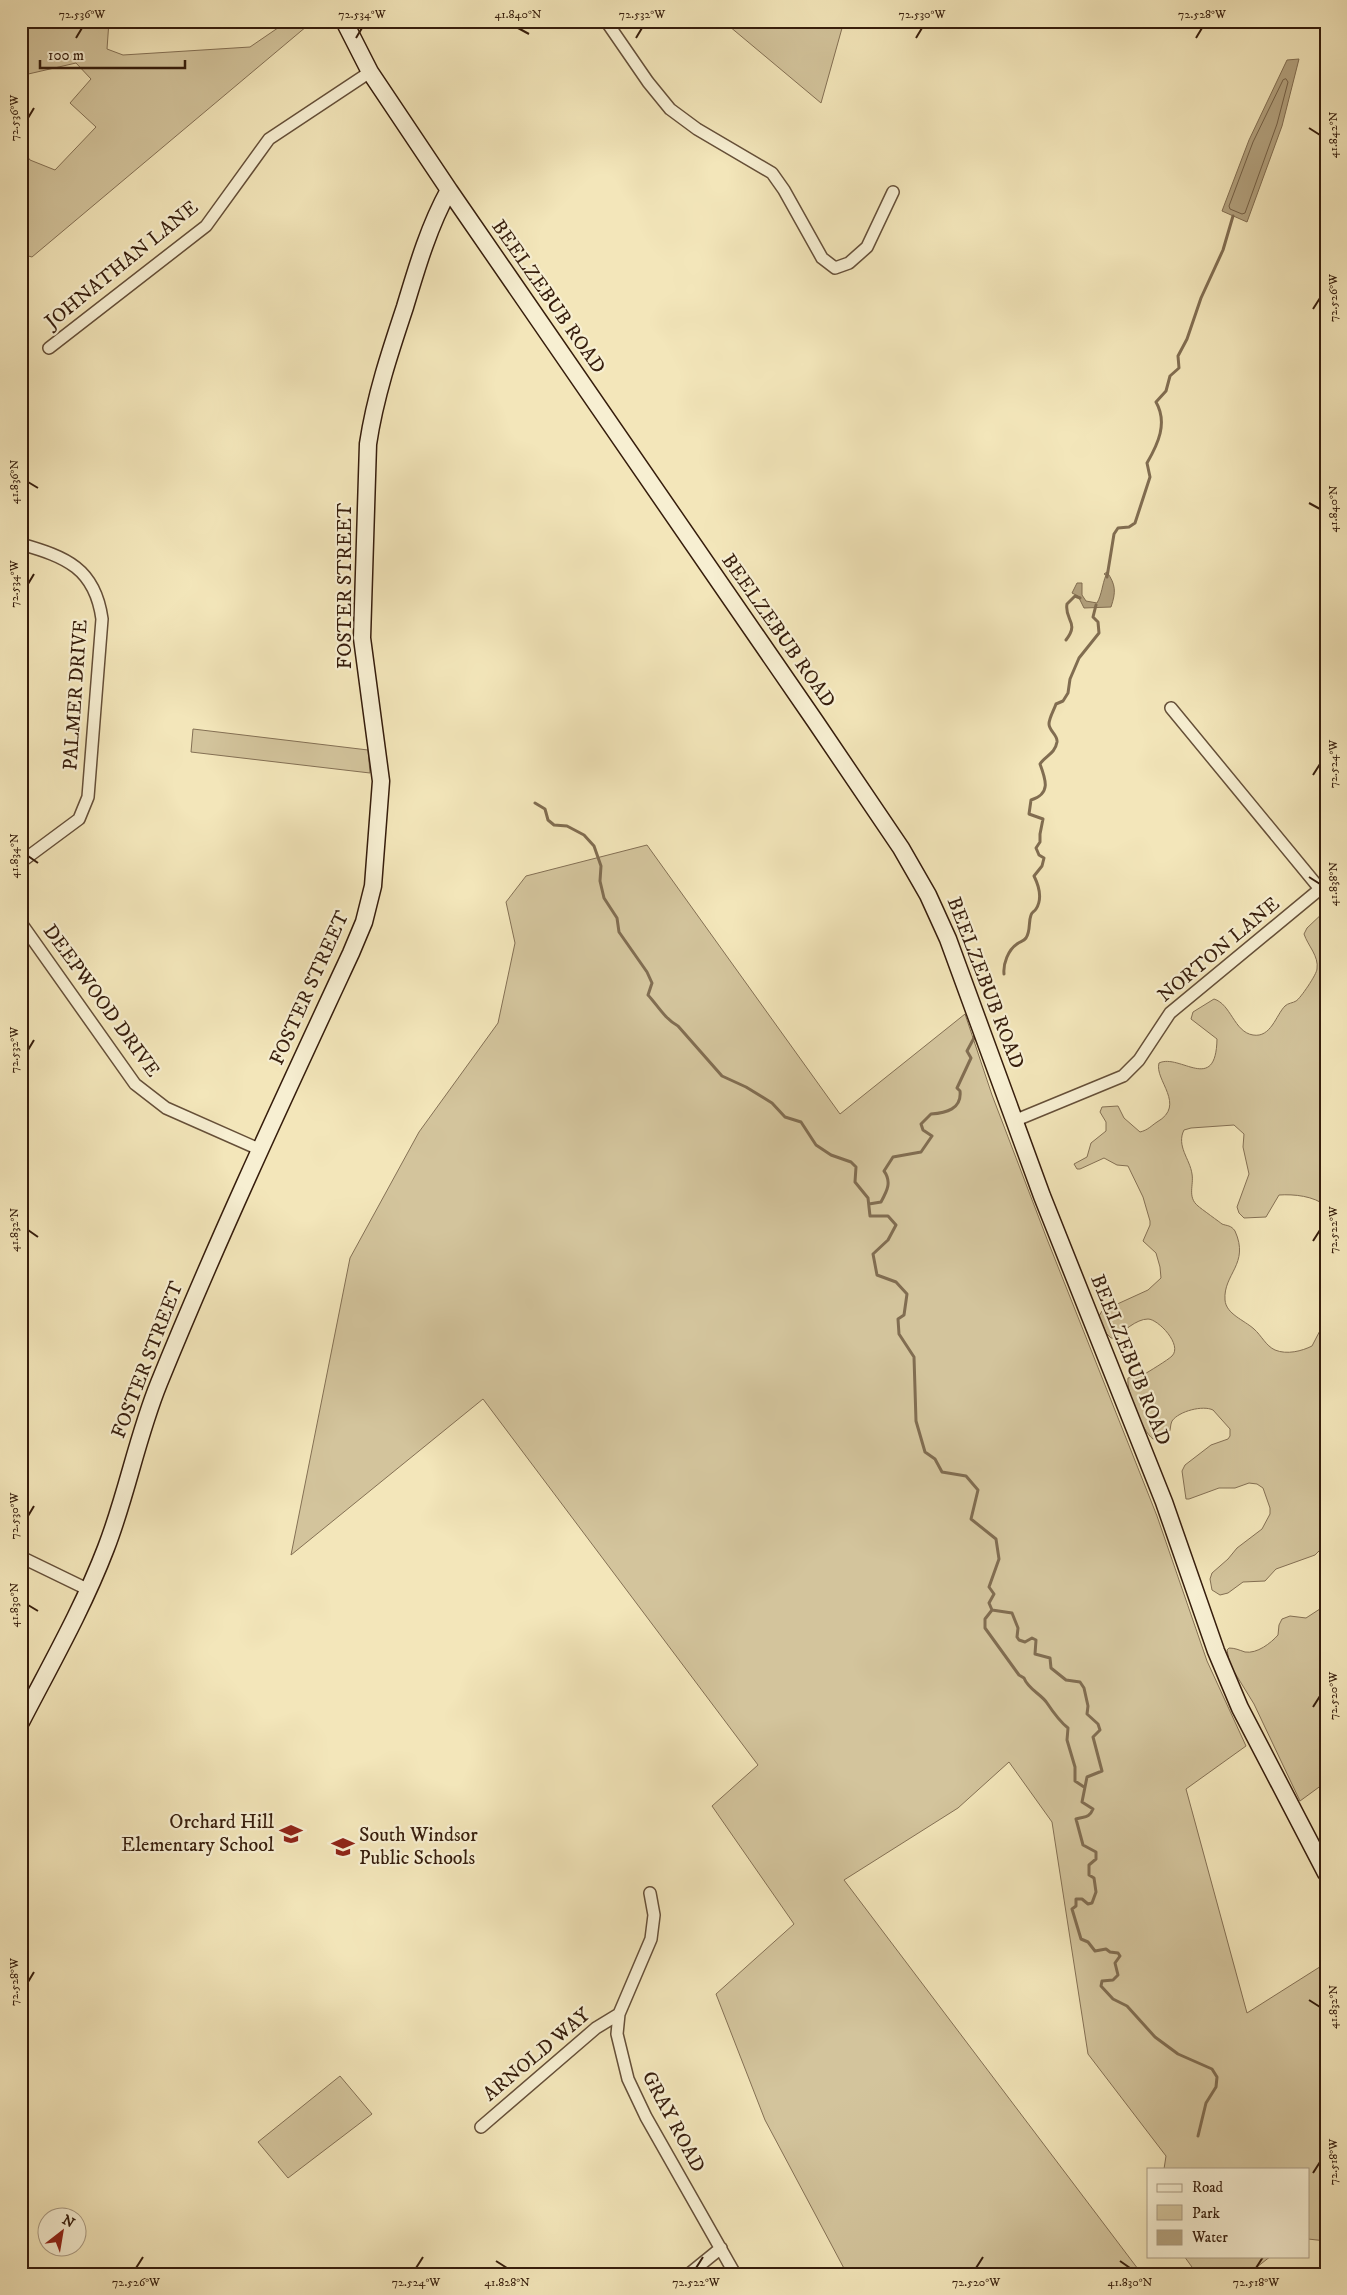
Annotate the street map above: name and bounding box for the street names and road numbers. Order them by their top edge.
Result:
street label: JOHNATHAN LANE [39,195,204,336]
street label: BEELZEBUB ROAD [486,215,611,379]
street label: FOSTER STREET [333,503,358,669]
street label: BEELZEBUB ROAD [716,549,841,713]
street label: PALMER DRIVE [58,619,94,771]
street label: NORTON LANE [1153,892,1285,1008]
street label: BEELZEBUB ROAD [941,893,1029,1073]
street label: FOSTER STREET [265,907,355,1069]
street label: DEEPWOOD DRIVE [37,920,165,1082]
street label: BEELZEBUB ROAD [1084,1271,1176,1449]
street label: FOSTER STREET [107,1278,189,1442]
street label: ARNOLD WAY [478,2003,596,2107]
street label: GRAY ROAD [636,2067,710,2177]

